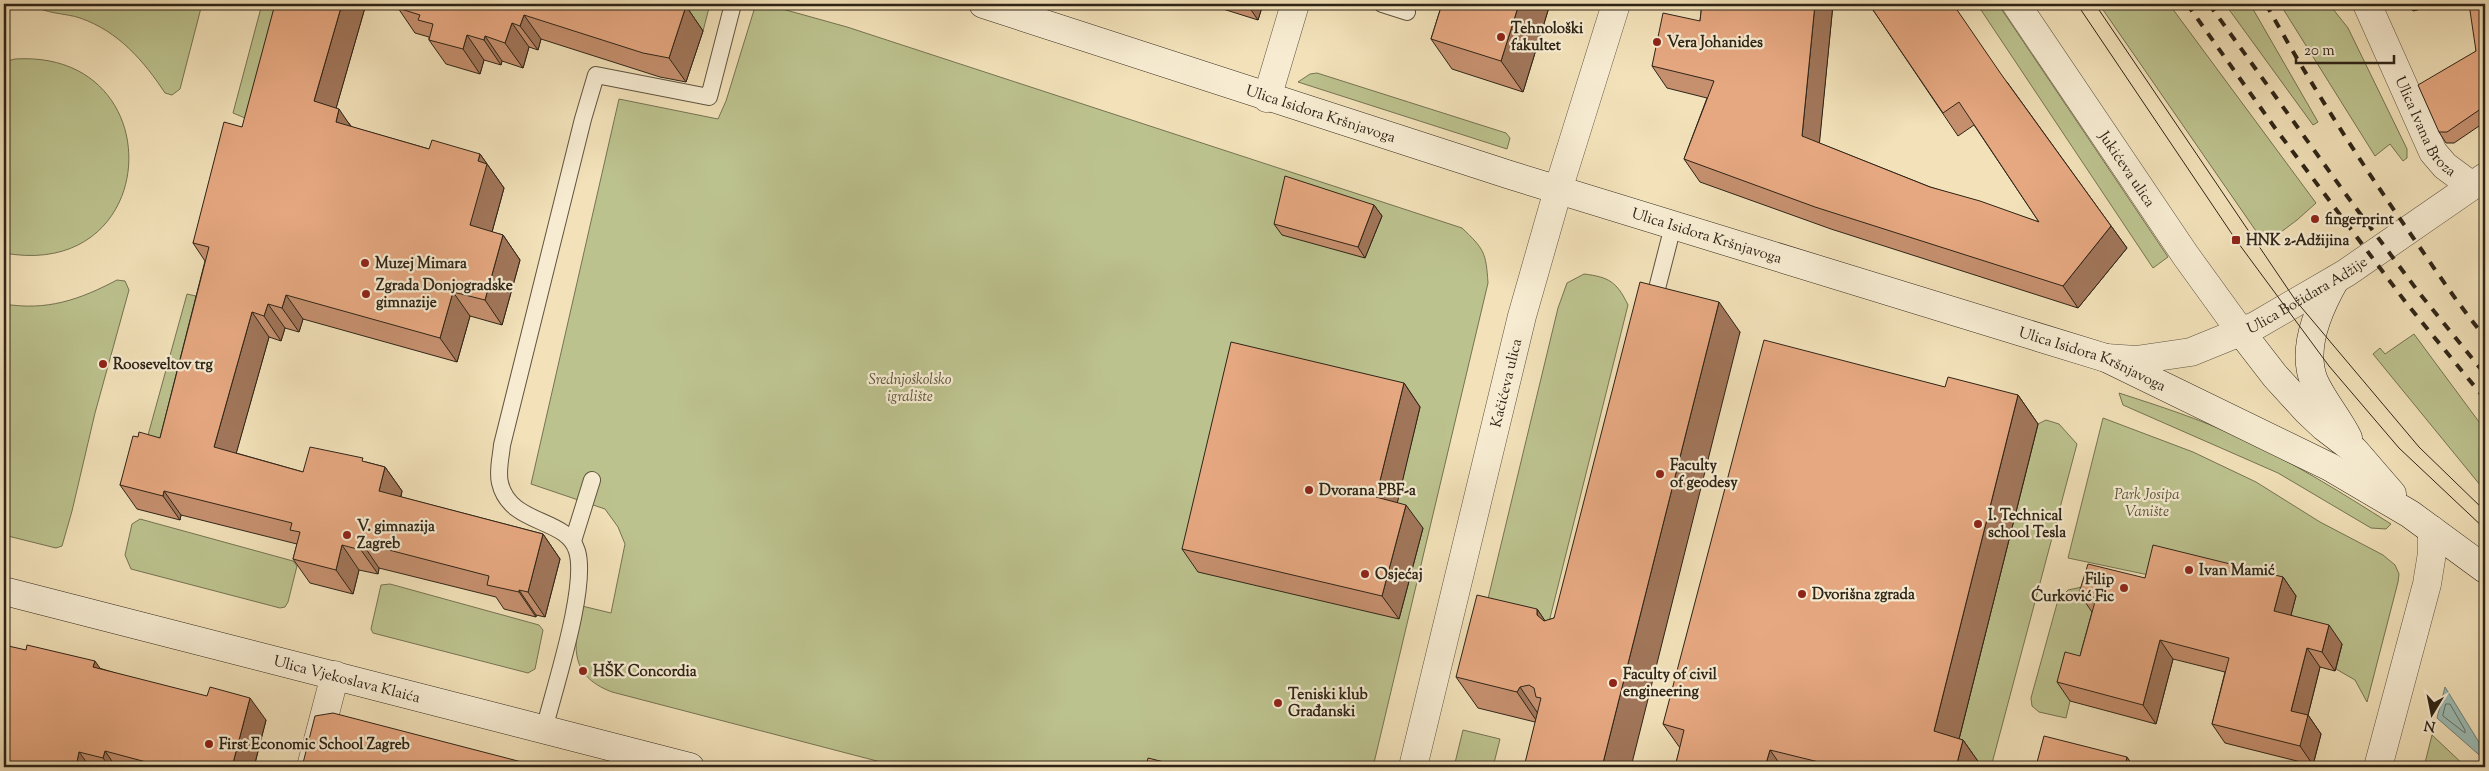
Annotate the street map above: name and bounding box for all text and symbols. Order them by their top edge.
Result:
place label: Tehnološki fakultet [1511,19,1584,57]
marker: Tehnološki fakultet [1495,31,1507,43]
scale bar [2296,32,2394,64]
place label: Vera Johanides [1667,33,1763,54]
marker: Vera Johanides [1651,36,1663,48]
text: 20 m [2304,41,2335,62]
street label: Ulica Ivana Broza [2389,73,2460,183]
street label: Ulica Isidora Kršnjavoga [1243,81,1398,149]
street label: Jukićeva ulica [2092,127,2159,212]
street label: Ulica Isidora Kršnjavoga [1629,204,1784,270]
place label: fingerprint [2325,210,2395,231]
marker: fingerprint [2309,213,2321,225]
place label: HNK 2-Adžijina [2246,231,2349,252]
marker: HNK 2-Adžijina [2230,234,2242,246]
street label: Ulica Božidara Adžije [2244,252,2372,340]
place label: Muzej Mimara [375,254,467,275]
marker: Muzej Mimara [359,257,371,269]
place label: Zgrada Donjogradske gimnazije [376,276,513,314]
marker: Zgrada Donjogradske gimnazije [360,288,372,300]
street label: Ulica Isidora Kršnjavoga [2016,323,2169,398]
street label: Kačićeva ulica [1486,337,1528,430]
place label: Rooseveltov trg [113,355,213,376]
marker: Rooseveltov trg [97,358,109,370]
park label: Srednjoškolsko igralište [869,370,952,408]
place label: Faculty of geodesy [1670,456,1738,494]
marker: Faculty of geodesy [1654,468,1666,480]
place label: Dvorana PBF-a [1319,481,1416,502]
marker: Dvorana PBF-a [1303,484,1315,496]
park label: Park Josipa Vanište [2114,485,2180,523]
place label: I. Technical school Tesla [1988,506,2066,544]
place label: V. gimnazija Zagreb [357,517,435,555]
marker: I. Technical school Tesla [1972,518,1984,530]
marker: V. gimnazija Zagreb [341,529,353,541]
place label: Ivan Mamić [2199,561,2275,582]
marker: Ivan Mamić [2183,564,2195,576]
place label: Osjećaj [1375,565,1423,586]
marker: Osjećaj [1359,568,1371,580]
place label: Filip Ćurković Fic [2031,570,2115,608]
marker: Filip Ćurković Fic [2118,582,2130,594]
place label: Dvorišna zgrada [1812,585,1915,606]
marker: Dvorišna zgrada [1796,588,1808,600]
street label: Ulica Vjekoslava Klaića [271,652,422,709]
place label: HŠK Concordia [593,660,697,683]
marker: HŠK Concordia [577,665,589,677]
place label: Faculty of civil engineering [1623,665,1718,703]
marker: Faculty of civil engineering [1607,677,1619,689]
place label: Teniski klub Građanski [1288,685,1368,723]
north arrow [2406,688,2456,738]
marker: Teniski klub Građanski [1272,697,1284,709]
text: N [2423,714,2437,736]
place label: First Economic School Zagreb [219,735,410,756]
marker: First Economic School Zagreb [203,738,215,750]

